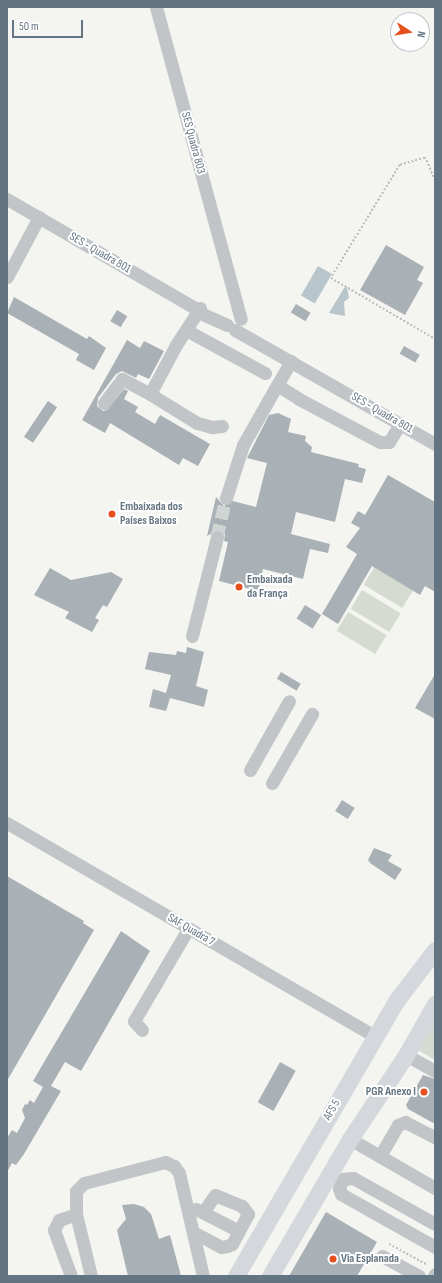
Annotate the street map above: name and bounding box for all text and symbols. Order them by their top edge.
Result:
scale bar [14,12,85,38]
north arrow [390,12,430,52]
text: 50 m [19,19,39,34]
text: N [414,30,428,39]
street label: SES Quadra 803 [178,111,208,175]
street label: SES - Quadra 801 [67,230,133,276]
street label: SES - Quadra 801 [349,390,415,436]
place label: Embaixada dos Países Baixos [120,500,183,528]
marker: Embaixada dos Países Baixos [107,509,117,519]
place label: Embaixada da França [247,573,293,601]
marker: Embaixada da França [234,582,244,592]
street label: SAF Quadra 7 [165,911,217,949]
place label: PGR Anexo I [366,1085,416,1099]
marker: PGR Anexo I [419,1087,429,1097]
street label: AFS 5 [320,1097,344,1123]
place label: Via Esplanada [341,1252,399,1266]
marker: Via Esplanada [328,1254,338,1264]

